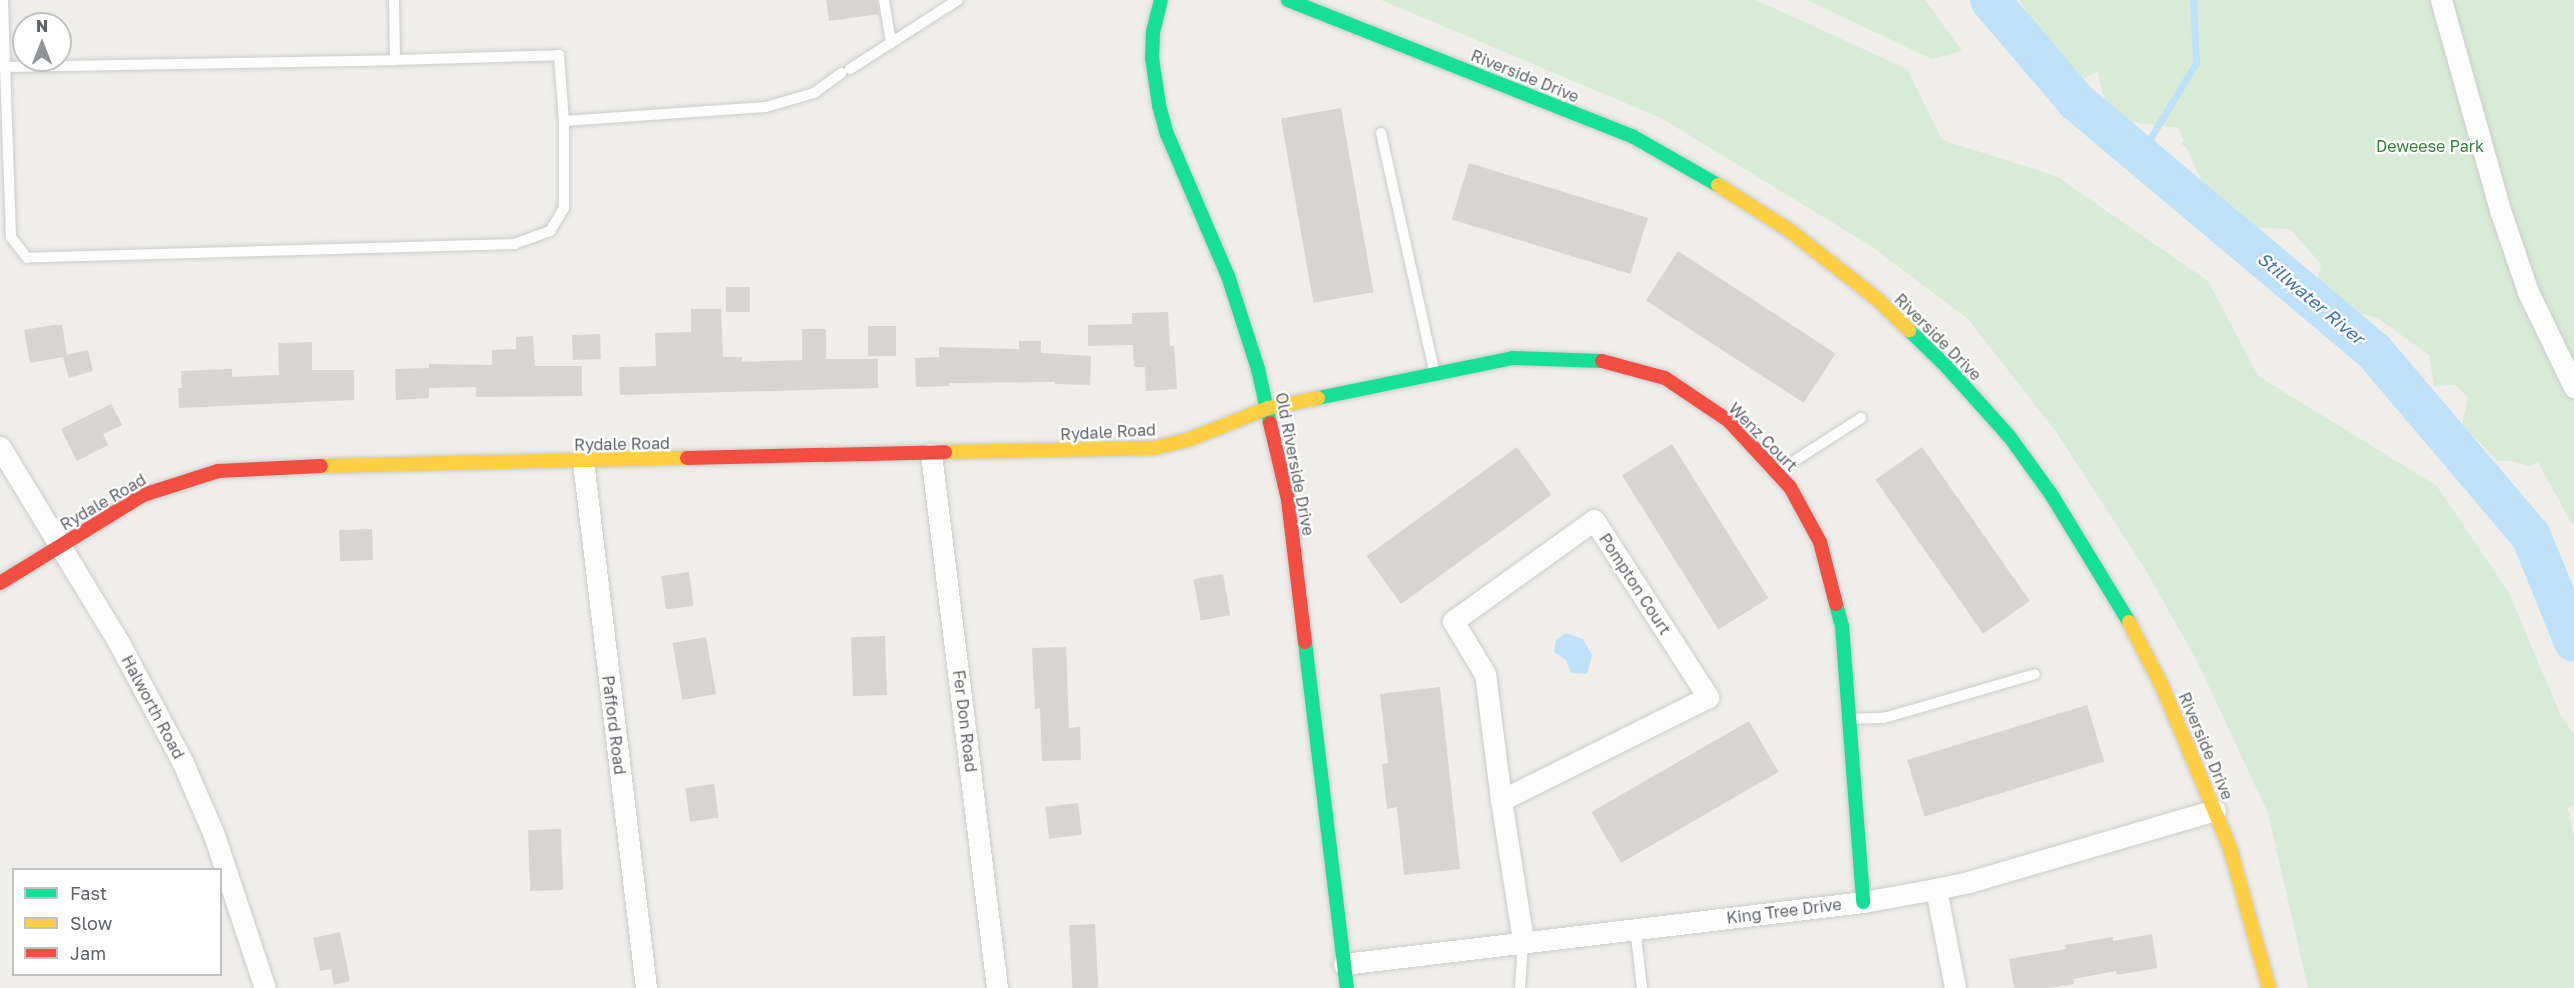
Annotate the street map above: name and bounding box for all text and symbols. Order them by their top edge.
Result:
north arrow [12,12,72,72]
text: N [36,16,48,36]
street label: Riverside Drive [1468,46,1582,106]
park label: Deweese Park [2376,136,2484,156]
water label: Stillwater River [2253,247,2369,349]
street label: Riverside Drive [1891,290,1985,384]
street label: Old Riverside Drive [1272,391,1318,537]
street label: Wenz Court [1725,399,1801,475]
street label: Rydale Road [1060,420,1156,444]
street label: Rydale Road [574,434,670,454]
street label: Rydale Road [57,470,149,534]
street label: Pompton Court [1595,530,1675,638]
street label: Halworth Road [118,652,188,762]
street label: Fer Don Road [949,669,981,773]
street label: Pafford Road [598,674,630,776]
street label: Riverside Drive [2175,689,2237,803]
legend [12,868,222,976]
text: Fast [70,882,107,904]
street label: King Tree Drive [1725,894,1843,928]
text: Slow [70,912,112,934]
text: Jam [70,942,106,964]

